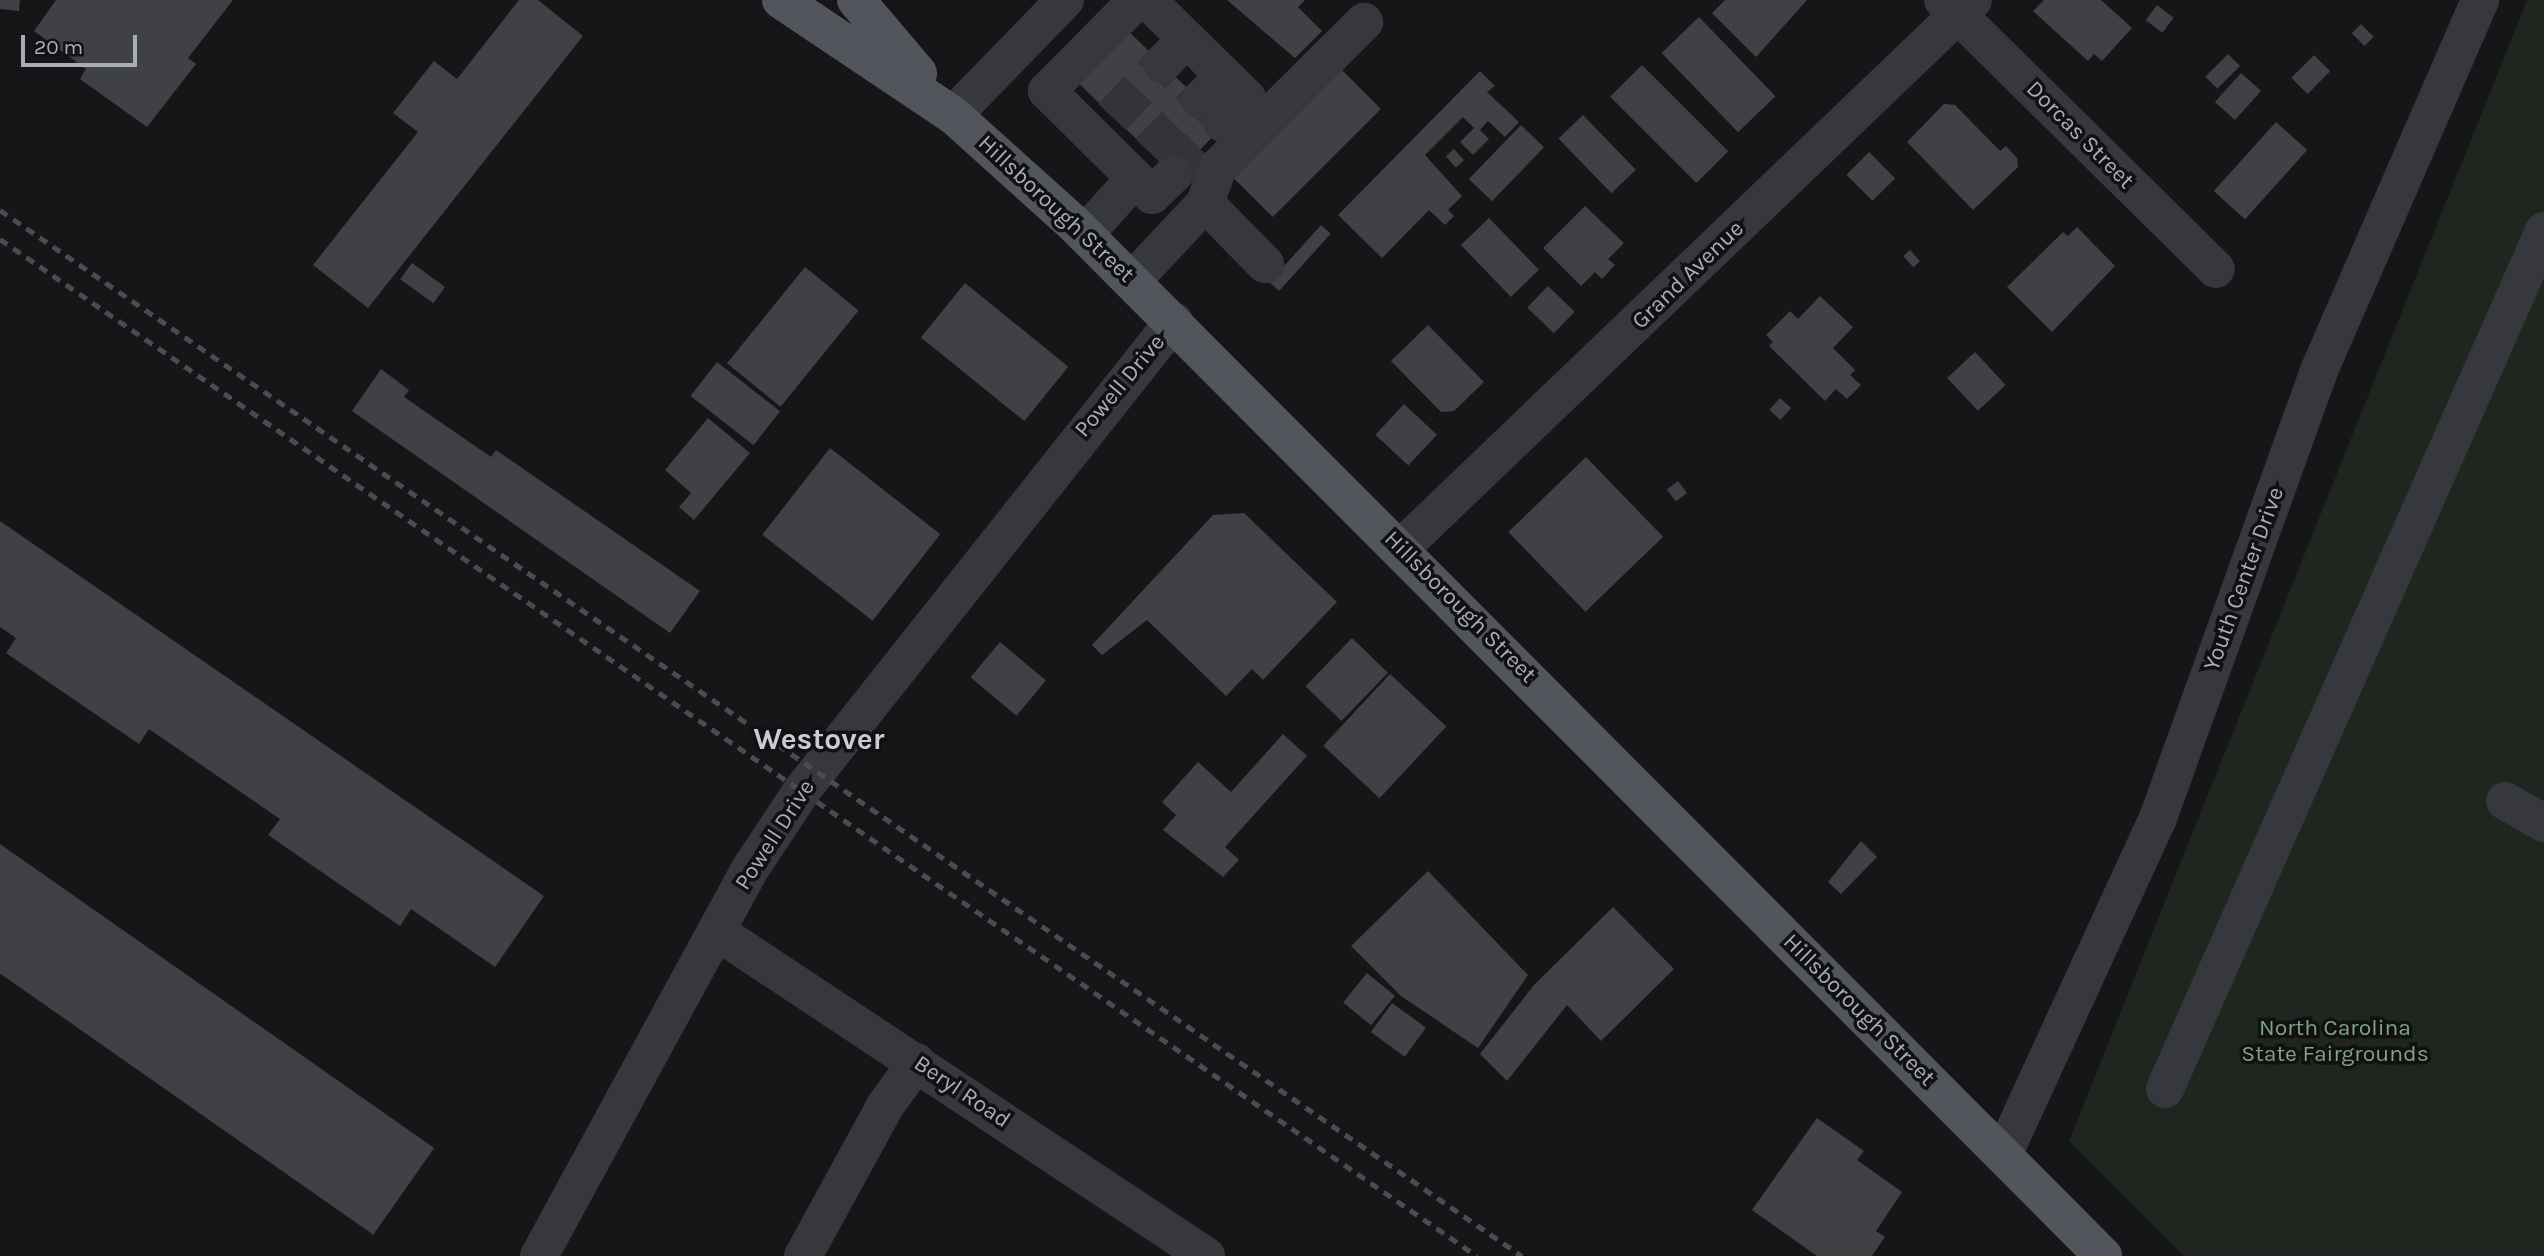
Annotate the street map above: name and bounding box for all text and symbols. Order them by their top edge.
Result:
scale bar [24,21,140,65]
text: 20 m [34,35,83,59]
street label: Dorcas Street [2020,75,2140,195]
street label: Hillsborough Street [972,129,1140,289]
street label: Grand Avenue [1626,215,1750,335]
street label: Powell Drive [1069,329,1171,443]
street label: Youth Center Drive [2198,483,2290,675]
street label: Hillsborough Street [1378,525,1542,689]
district label: Westover [754,721,884,757]
street label: Powell Drive [729,775,821,895]
street label: Hillsborough Street [1777,928,1941,1092]
park label: North Carolina State Fairgrounds [2241,1014,2429,1068]
street label: Beryl Road [909,1050,1015,1134]

